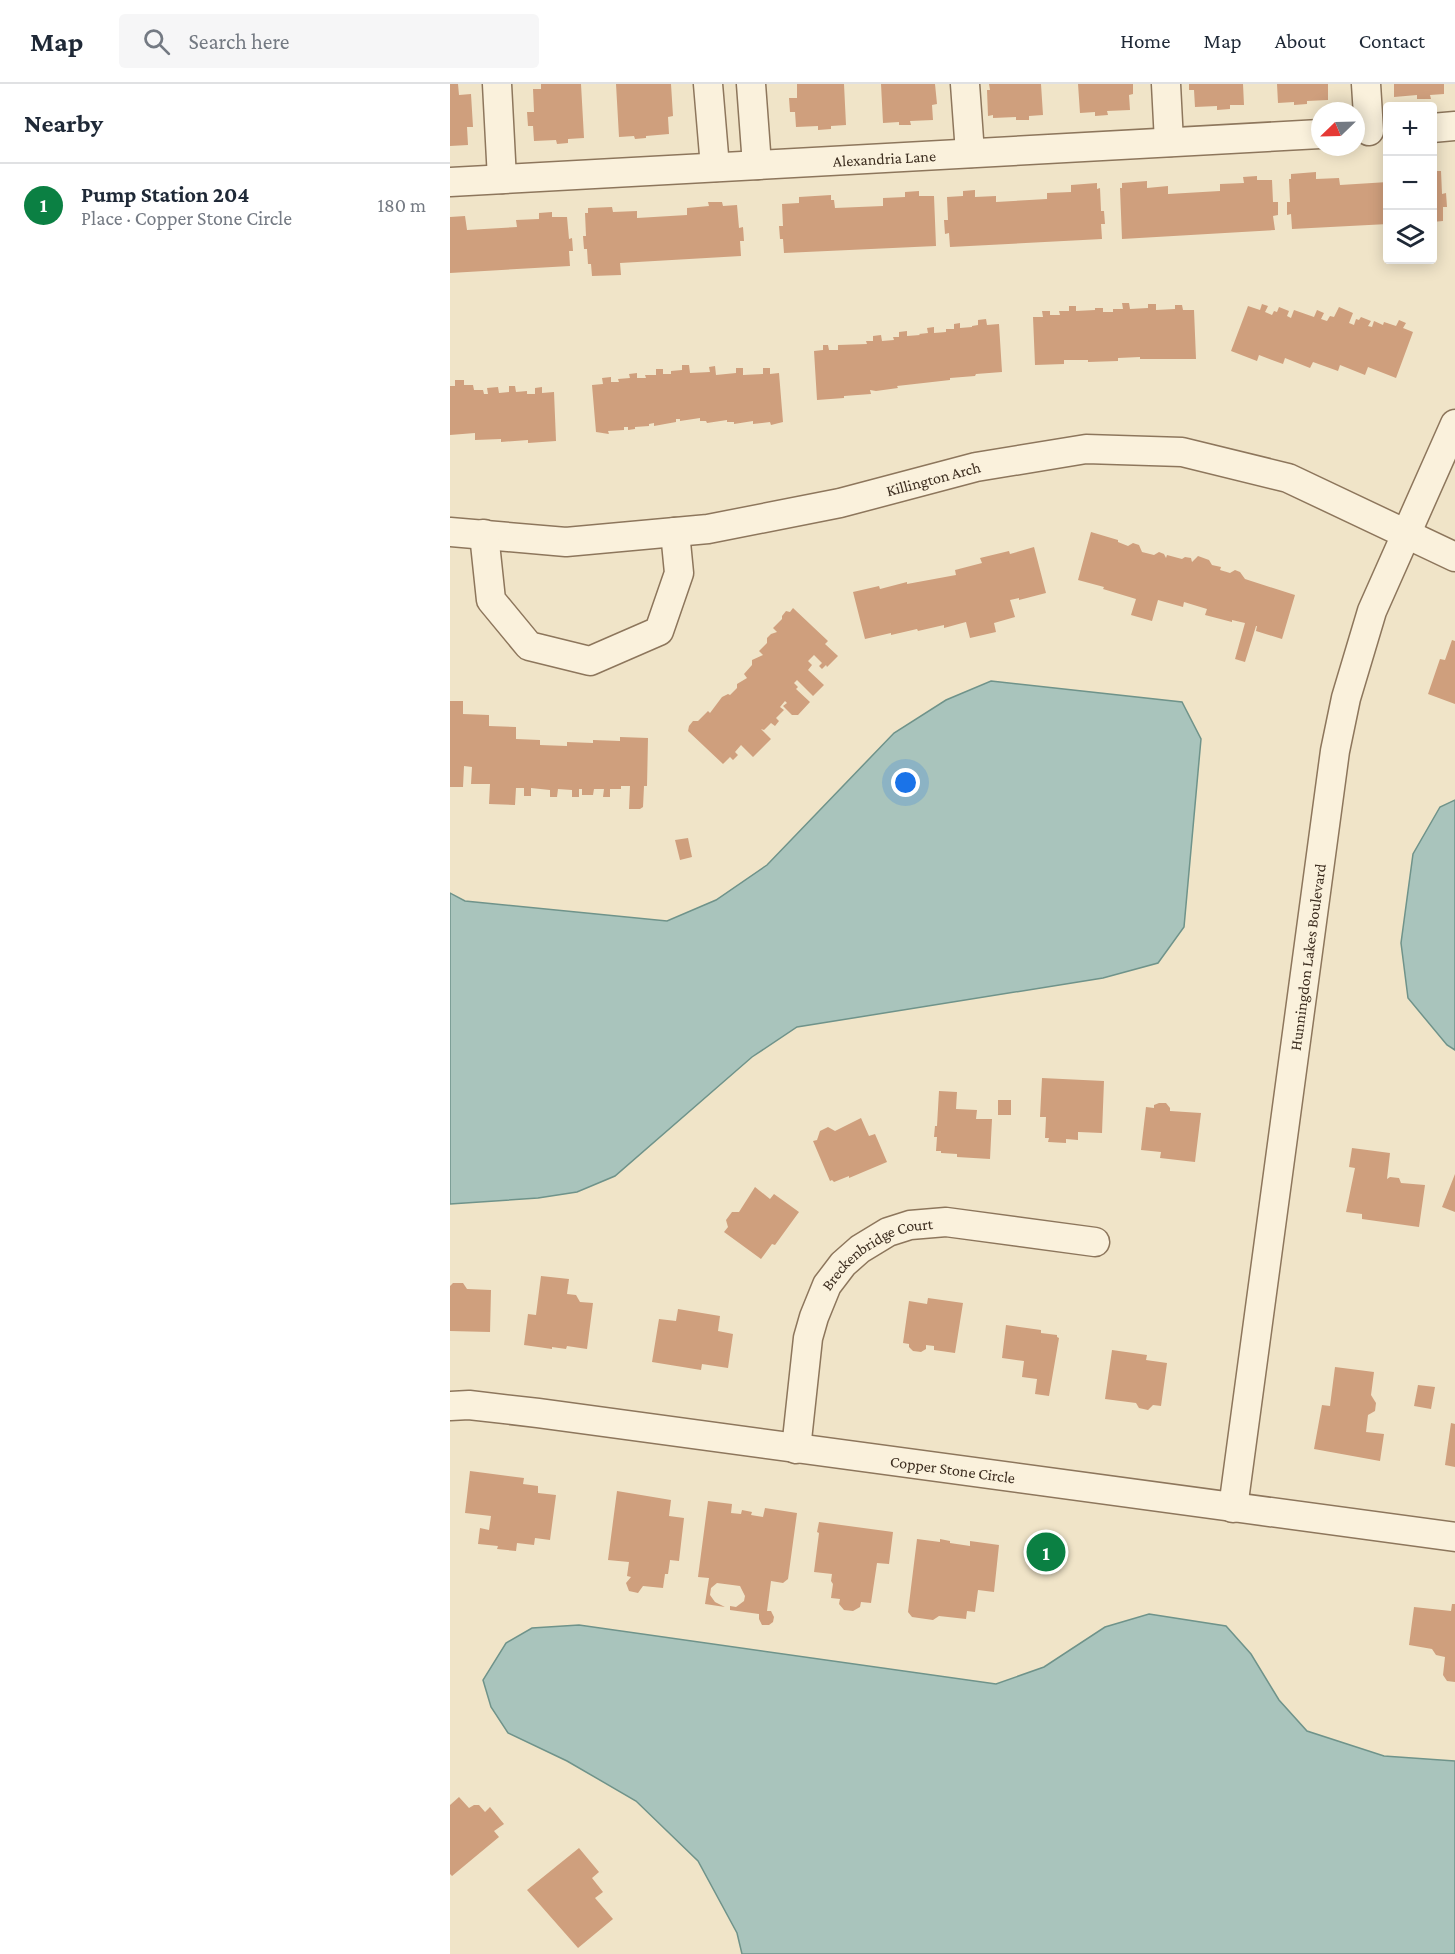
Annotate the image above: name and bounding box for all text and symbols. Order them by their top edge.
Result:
search box [119,14,539,68]
icon: search [140,25,173,58]
text: Map [30,26,83,57]
text: Search here [188,29,289,54]
text: Home [1120,29,1170,53]
text: Map [1203,29,1242,53]
text: About [1275,29,1326,53]
text: Contact [1359,29,1425,53]
north arrow [1311,102,1365,156]
map controls [1383,102,1437,264]
button: + [1383,102,1437,156]
text: Nearby [24,109,103,138]
street label: Alexandria Lane [832,147,936,170]
button: − [1383,156,1437,210]
text: Pump Station 204 [81,182,249,207]
text: 1 [40,194,47,216]
text: 180 m [377,194,426,216]
text: Place · Copper Stone Circle [81,207,292,229]
button: layers [1383,210,1437,264]
street label: Killington Arch [884,458,983,499]
your location [891,768,920,797]
street label: Hunningdon Lakes Boulevard [1287,862,1329,1052]
street label: Breckenbridge Court [818,1215,934,1294]
street label: Copper Stone Circle [889,1453,1016,1486]
pin: 1 [1026,1530,1066,1574]

